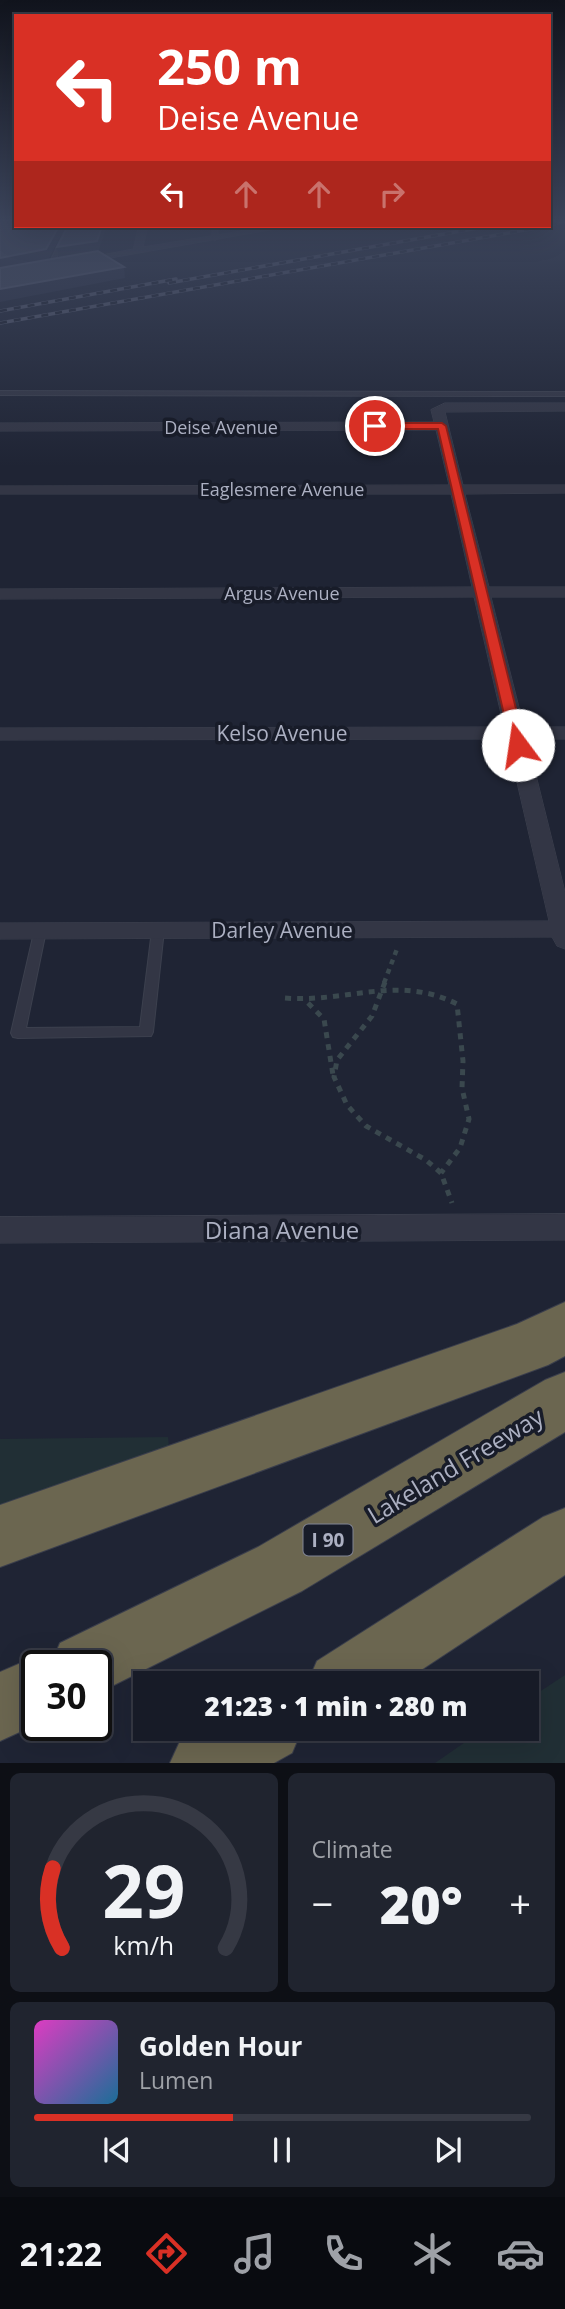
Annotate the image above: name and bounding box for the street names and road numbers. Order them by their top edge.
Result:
street label: Deise Avenue [164,415,278,439]
street label: Eaglesmere Avenue [200,477,364,501]
street label: Argus Avenue [224,581,340,605]
street label: Kelso Avenue [216,719,348,747]
street label: Darley Avenue [211,916,353,944]
street label: Diana Avenue [205,1213,359,1246]
street label: Lakeland Freeway [361,1399,550,1531]
road number: I 90 [304,1524,352,1556]

